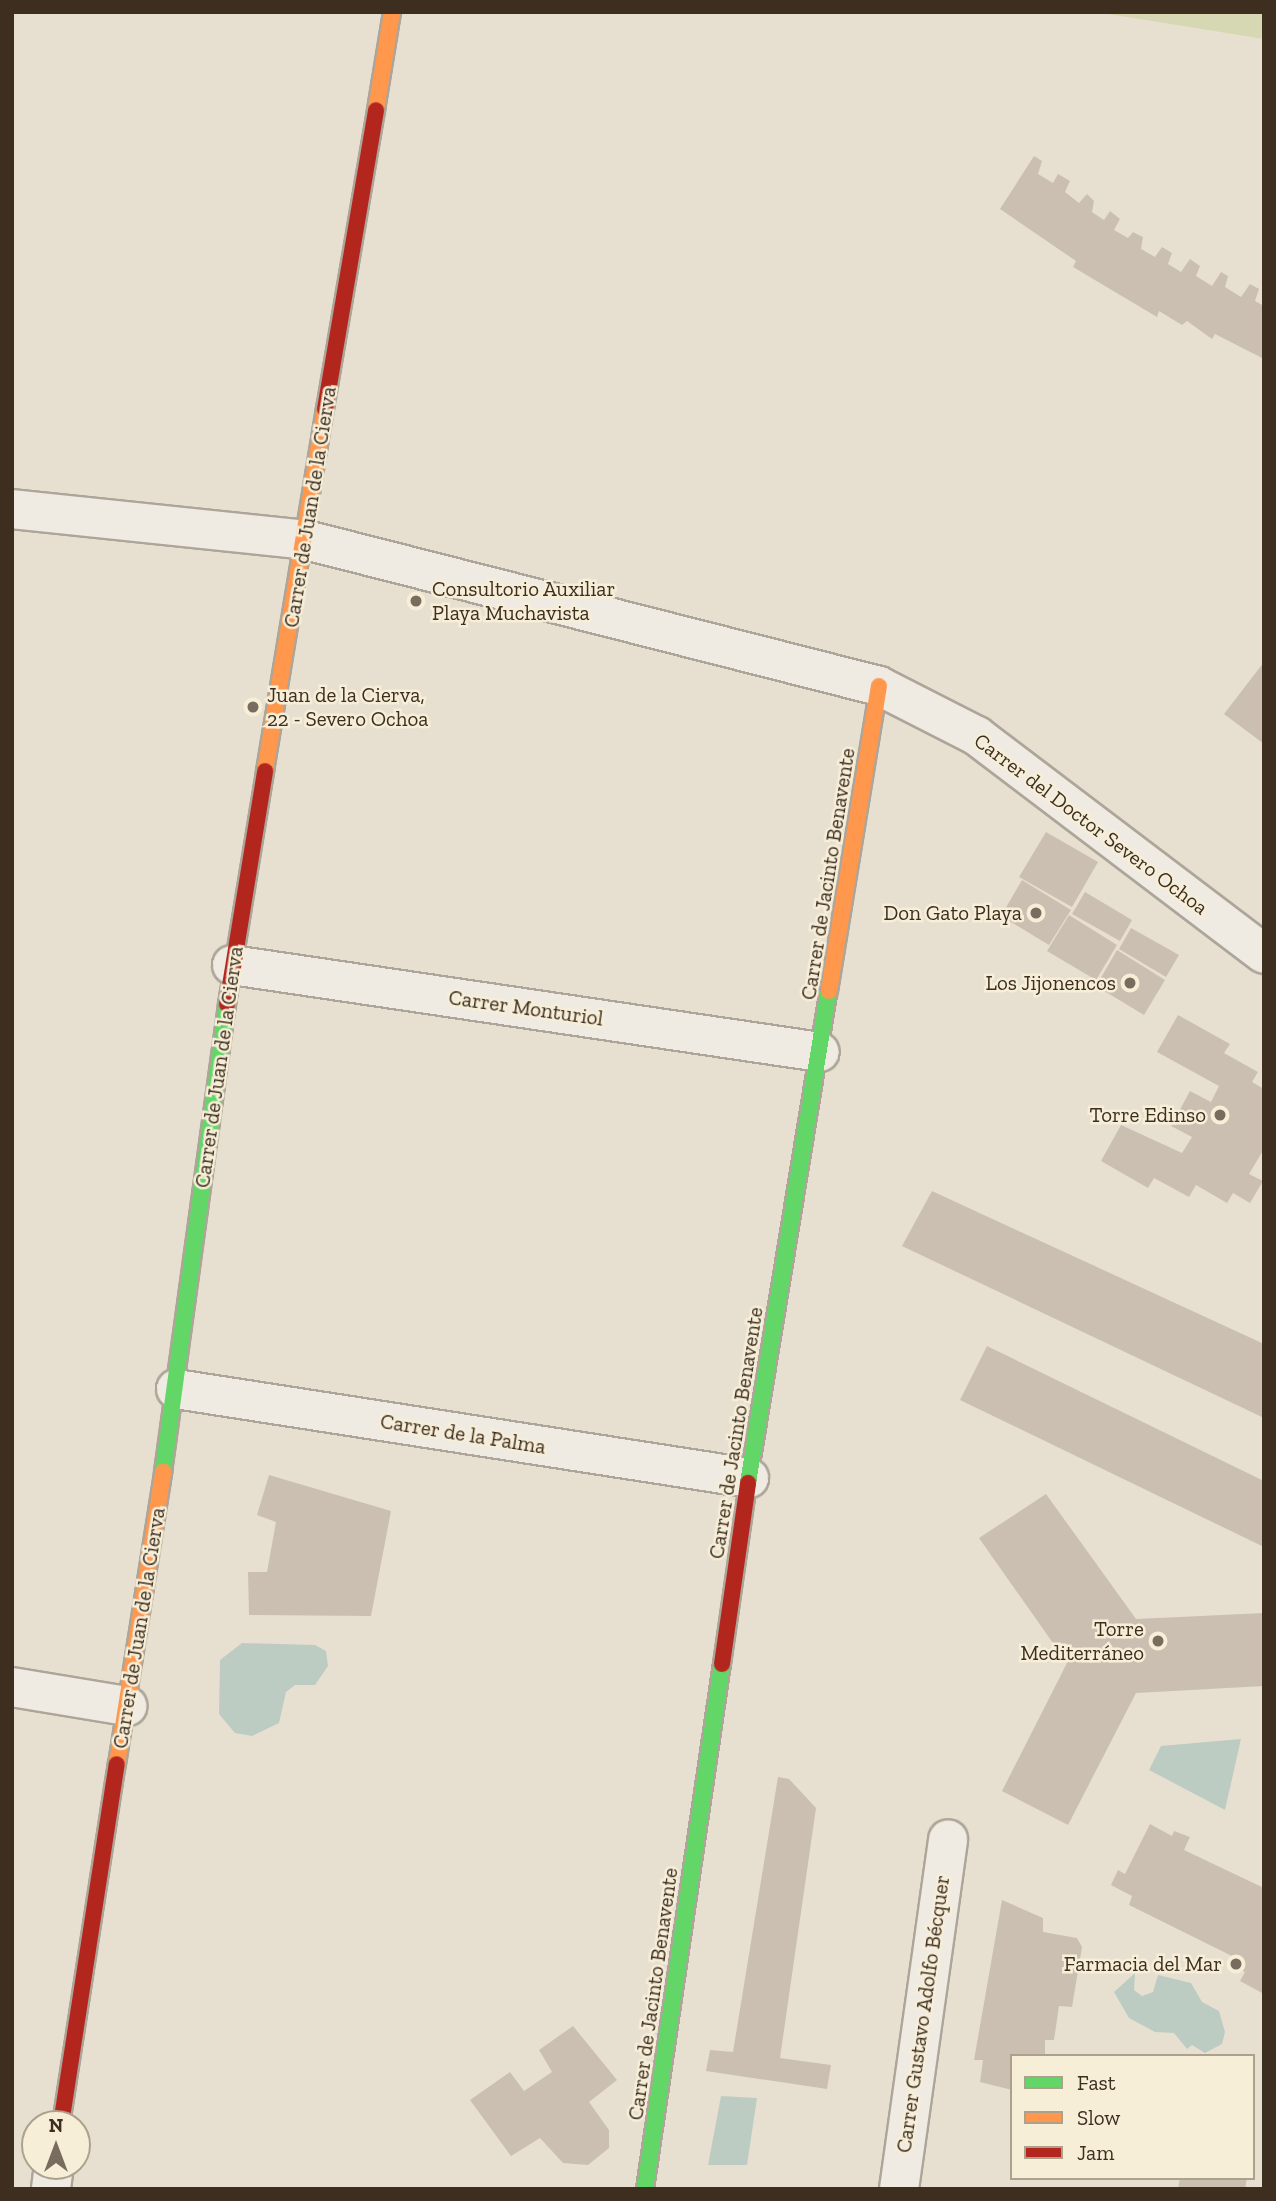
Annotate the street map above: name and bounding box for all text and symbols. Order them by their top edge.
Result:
street label: Carrer de Juan de la Cierva [278,384,342,630]
place label: Consultorio Auxiliar Playa Muchavista [432,576,616,626]
marker: Consultorio Auxiliar Playa Muchavista [406,591,426,611]
place label: Juan de la Cierva, 22 - Severo Ochoa [267,682,428,732]
marker: Juan de la Cierva, 22 - Severo Ochoa [245,699,261,715]
street label: Carrer del Doctor Severo Ochoa [969,728,1213,920]
street label: Carrer de Jacinto Benavente [796,746,860,1002]
place label: Don Gato Playa [883,900,1022,926]
marker: Don Gato Playa [1028,905,1044,921]
street label: Carrer de Juan de la Cierva [190,944,248,1190]
place label: Los Jijonencos [985,970,1116,996]
marker: Los Jijonencos [1122,975,1138,991]
street label: Carrer Monturiol [447,985,605,1031]
place label: Torre Edinso [1090,1102,1206,1128]
marker: Torre Edinso [1212,1107,1228,1123]
street label: Carrer de Jacinto Benavente [704,1305,768,1561]
street label: Carrer de la Palma [378,1408,548,1460]
street label: Carrer de Juan de la Cierva [107,1505,171,1751]
place label: Torre Mediterráneo [1021,1616,1144,1666]
marker: Torre Mediterráneo [1150,1633,1166,1649]
street label: Carrer de Jacinto Benavente [623,1866,683,2122]
street label: Carrer Gustavo Adolfo Bécquer [891,1873,955,2155]
place label: Farmacia del Mar [1064,1951,1222,1977]
marker: Farmacia del Mar [1228,1956,1244,1972]
legend [1010,2054,1255,2180]
text: Fast [1077,2070,1116,2095]
text: Slow [1077,2105,1120,2130]
north arrow [21,2110,91,2180]
text: N [49,2114,63,2137]
text: Jam [1077,2140,1114,2165]

